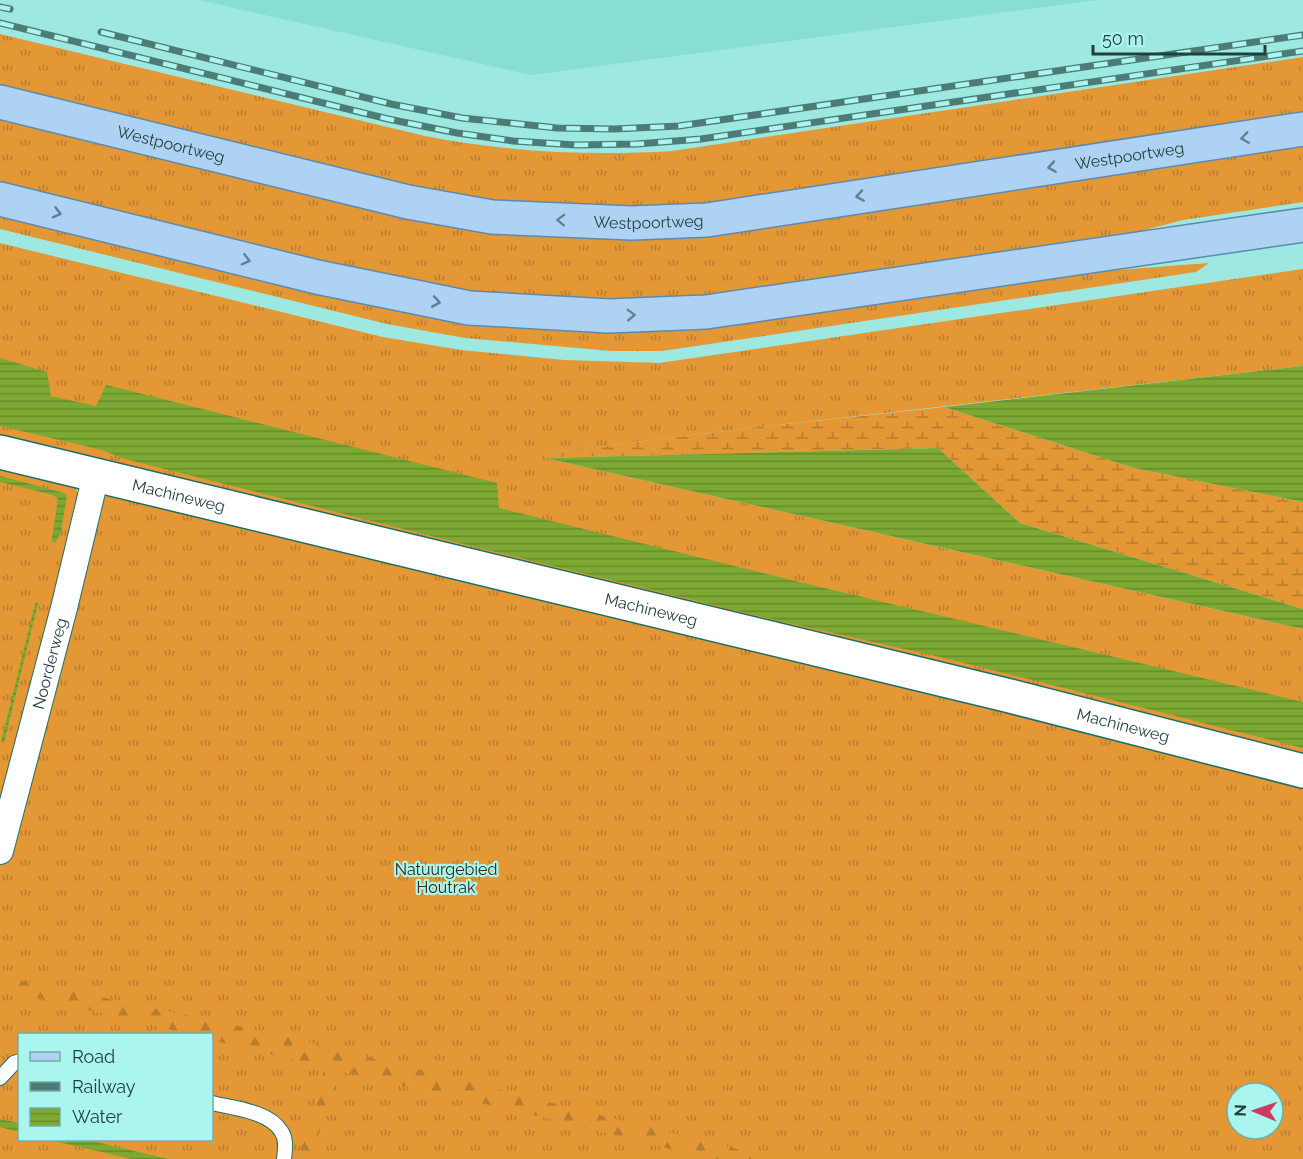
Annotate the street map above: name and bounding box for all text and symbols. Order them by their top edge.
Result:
scale bar [1093,18,1266,56]
text: 50 m [1102,28,1144,49]
street label: Westpoortweg [115,122,227,166]
one-way arrow [1241,131,1250,143]
street label: Westpoortweg [1074,138,1185,173]
one-way arrow [1048,160,1057,172]
one-way arrow [855,190,864,202]
one-way arrow [52,206,62,219]
street label: Westpoortweg [593,211,704,233]
one-way arrow [557,214,566,226]
one-way arrow [241,252,251,265]
one-way arrow [432,296,441,308]
one-way arrow [626,308,635,321]
street label: Machineweg [131,475,227,516]
street label: Machineweg [603,589,700,630]
street label: Noorderweg [28,616,71,711]
street label: Machineweg [1075,704,1172,746]
park label: Natuurgebied Houtrak [395,860,497,897]
legend [18,1033,213,1141]
text: Road [72,1046,115,1067]
text: Railway [72,1076,136,1097]
north arrow [1225,1081,1285,1141]
text: N [1231,1104,1250,1117]
text: Water [72,1106,123,1127]

